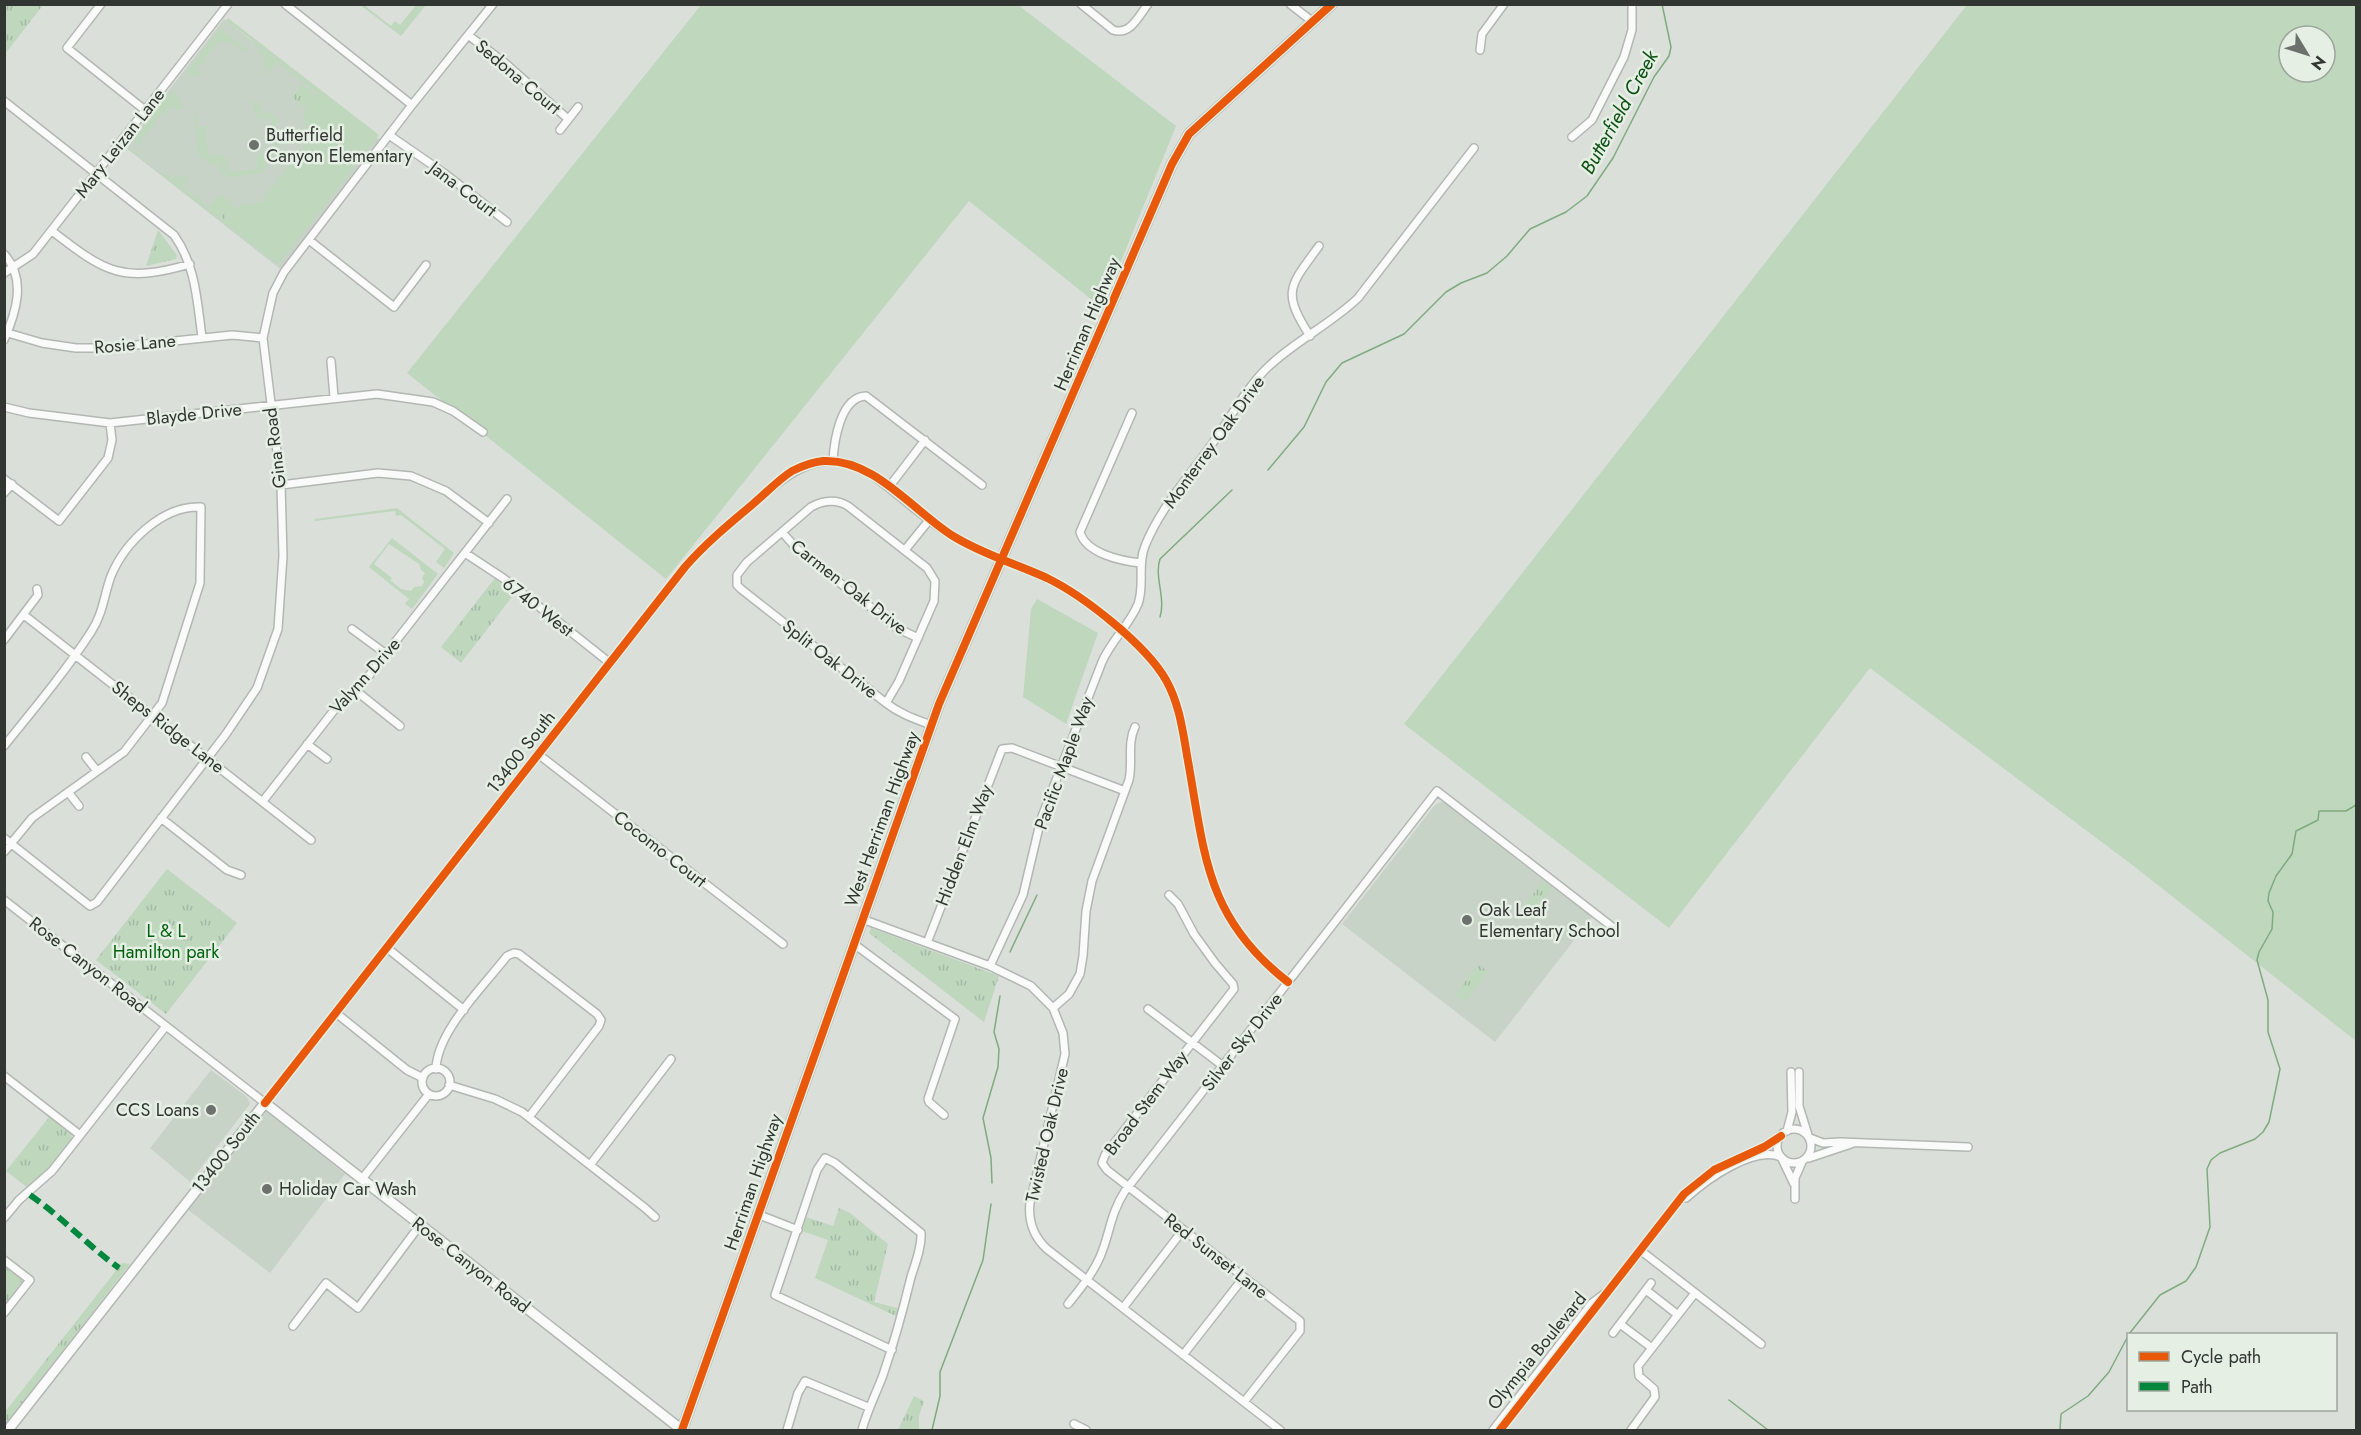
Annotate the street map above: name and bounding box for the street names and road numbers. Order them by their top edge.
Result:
street label: Sedona Court [469,33,567,121]
street label: Mary Leizan Lane [69,83,171,203]
street label: Jana Court [422,154,503,223]
street label: Herriman Highway [1047,253,1127,395]
street label: Rosie Lane [93,327,177,361]
street label: Monterrey Oak Drive [1157,370,1271,514]
street label: Blayde Drive [145,396,243,432]
street label: Gina Road [257,406,293,490]
street label: Carmen Oak Drive [785,533,913,641]
street label: 6740 West [497,571,580,643]
street label: Split Oak Drive [777,613,883,705]
street label: Valynn Drive [324,632,406,720]
street label: Sheps Ridge Lane [106,675,230,779]
street label: Pacific Maple Way [1028,693,1100,833]
street label: 13400 South [480,705,562,799]
street label: West Herriman Highway [838,727,926,910]
street label: Hidden Elm Way [929,780,999,909]
street label: Cocomo Court [608,804,713,894]
street label: Rose Canyon Road [24,911,152,1019]
street label: Silver Sky Drive [1195,987,1289,1097]
street label: Broad Stem Way [1098,1045,1194,1161]
street label: Twisted Oak Drive [1019,1065,1075,1205]
street label: 13400 South [185,1105,267,1199]
street label: Herriman Highway [717,1110,789,1254]
street label: Red Sunset Lane [1159,1207,1273,1305]
street label: Rose Canyon Road [407,1211,535,1319]
street label: Olympia Boulevard [1481,1287,1593,1415]

